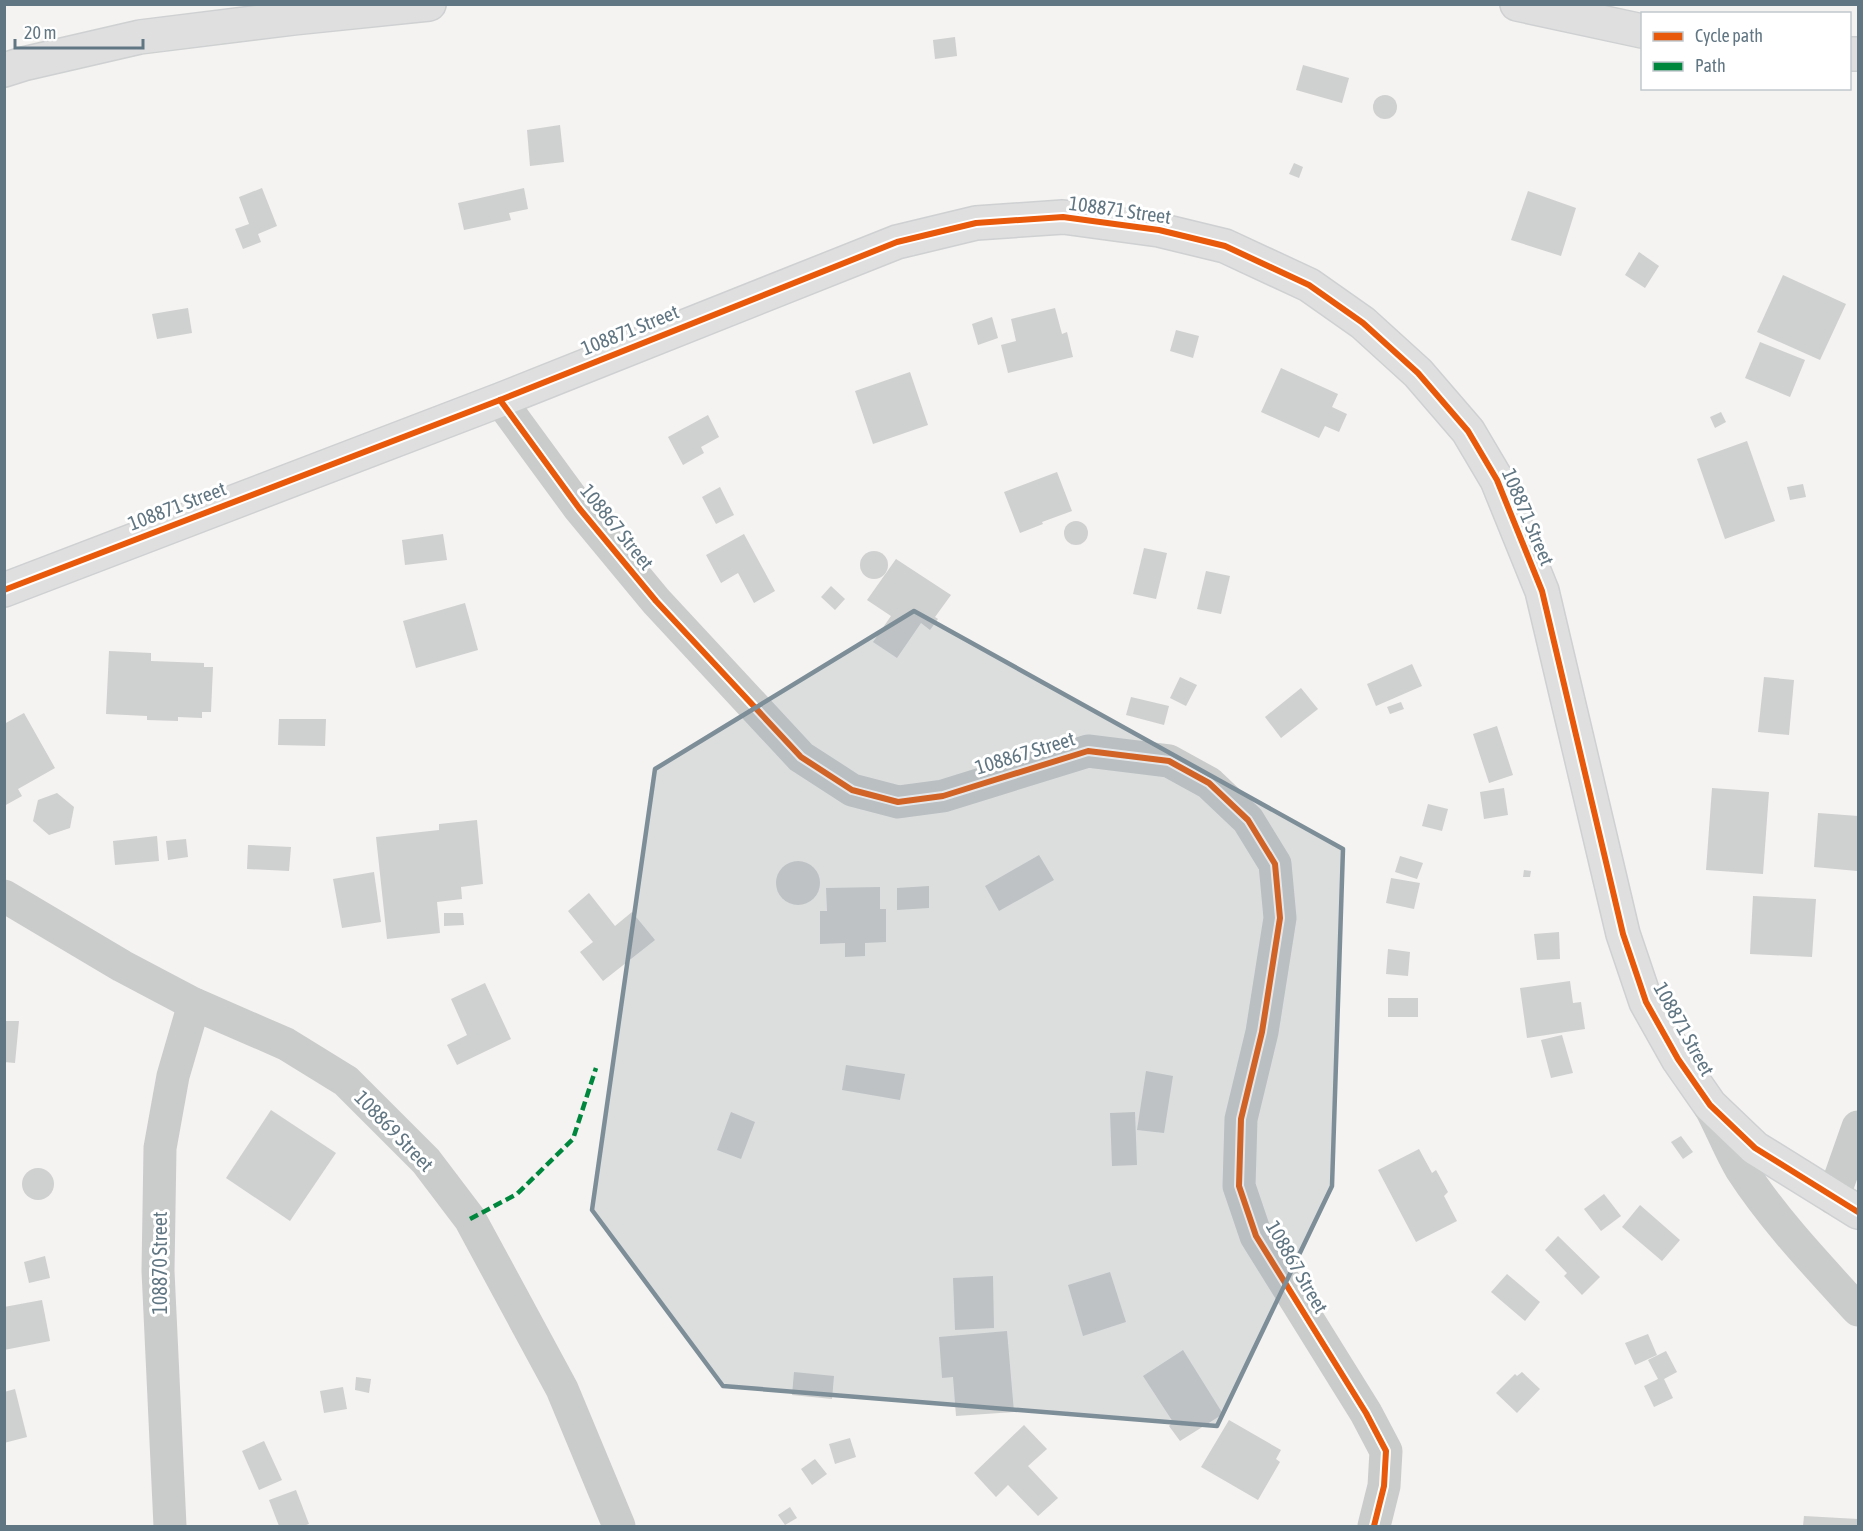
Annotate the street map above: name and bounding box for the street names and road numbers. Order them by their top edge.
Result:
street label: 108871 Street [1067,191,1173,228]
street label: 108871 Street [578,299,682,359]
street label: 108871 Street [1498,465,1559,569]
street label: 108871 Street [125,476,229,535]
street label: 108867 Street [576,479,659,574]
street label: 108867 Street [972,726,1078,779]
street label: 108871 Street [1649,978,1720,1080]
street label: 108869 Street [350,1086,439,1176]
street label: 108870 Street [148,1211,171,1315]
street label: 108867 Street [1262,1216,1333,1317]

